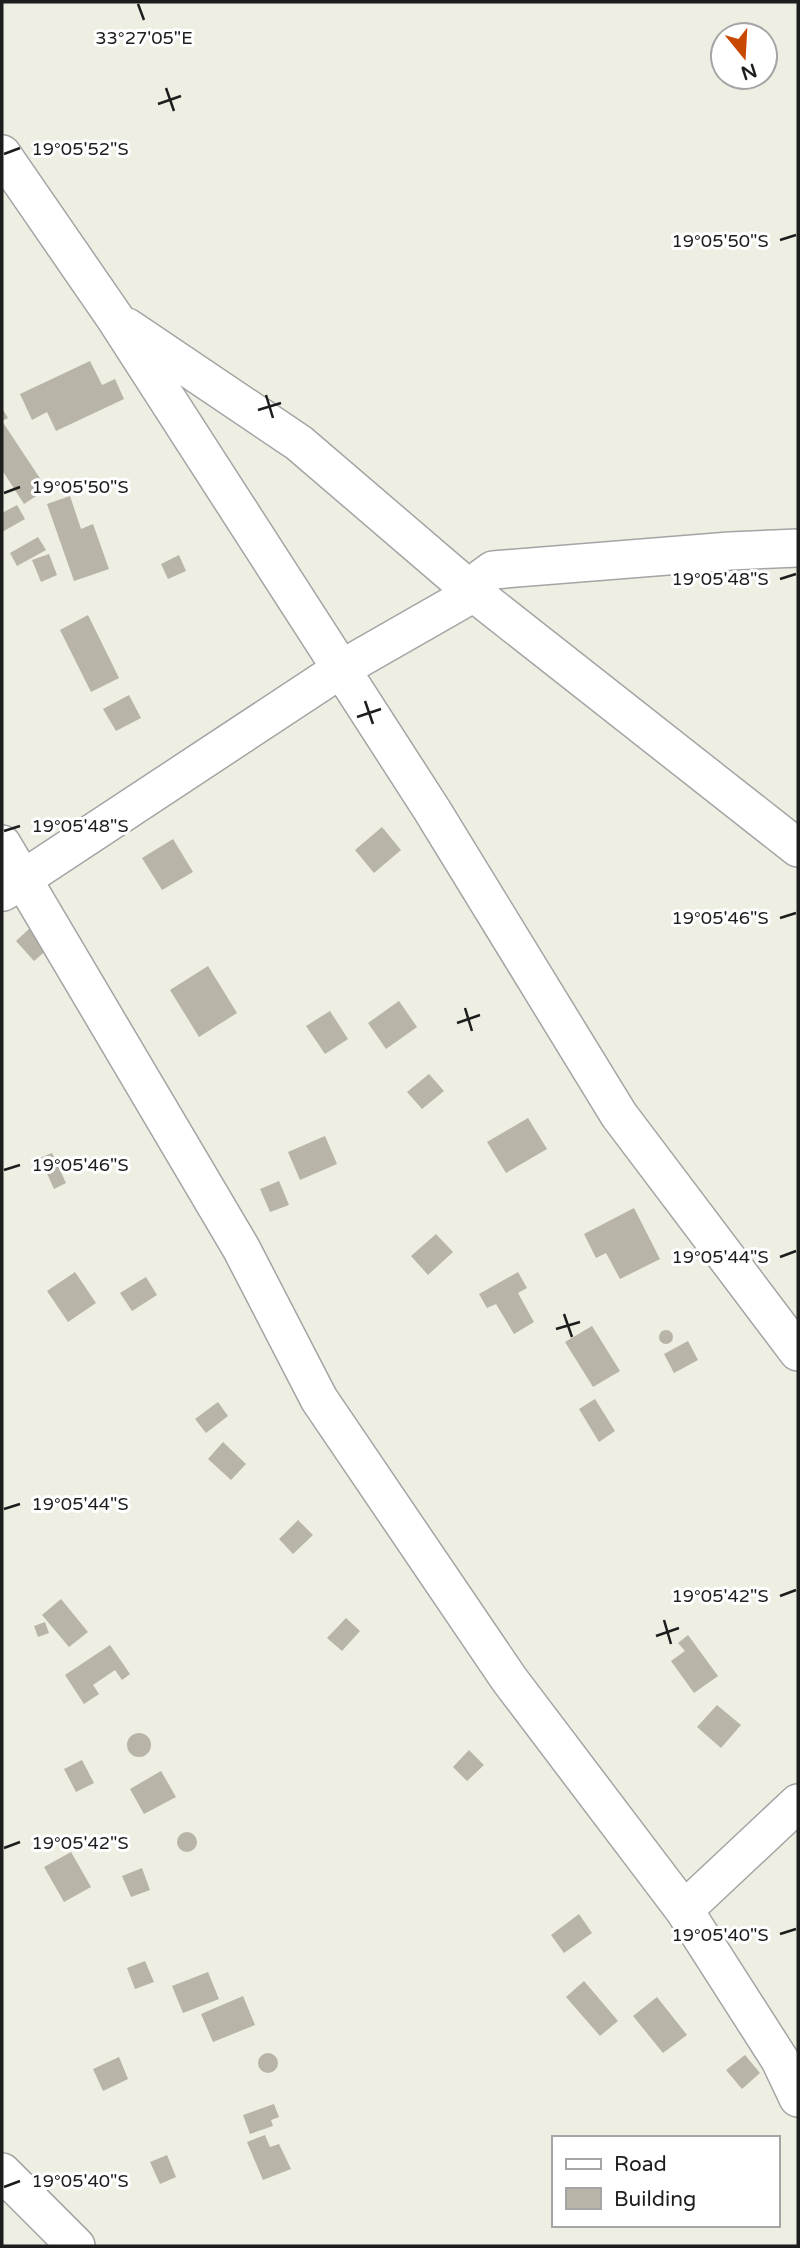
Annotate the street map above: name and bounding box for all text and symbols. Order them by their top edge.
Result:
north arrow [709,21,779,91]
text: 33°27'05"E [95,27,193,49]
text: N [738,58,760,84]
text: 19°05'52"S [31,138,129,160]
text: 19°05'50"S [671,230,769,252]
text: 19°05'50"S [31,476,129,498]
text: 19°05'48"S [671,568,769,590]
text: 19°05'48"S [31,815,129,837]
text: 19°05'46"S [671,907,769,929]
text: 19°05'46"S [31,1154,129,1176]
text: 19°05'44"S [671,1246,769,1268]
text: 19°05'44"S [31,1493,129,1515]
text: 19°05'42"S [671,1585,769,1607]
text: 19°05'42"S [31,1832,129,1854]
text: 19°05'40"S [671,1924,769,1946]
legend [552,2136,779,2227]
text: Road [614,2152,667,2177]
text: 19°05'40"S [31,2170,129,2192]
text: Building [614,2187,696,2212]

